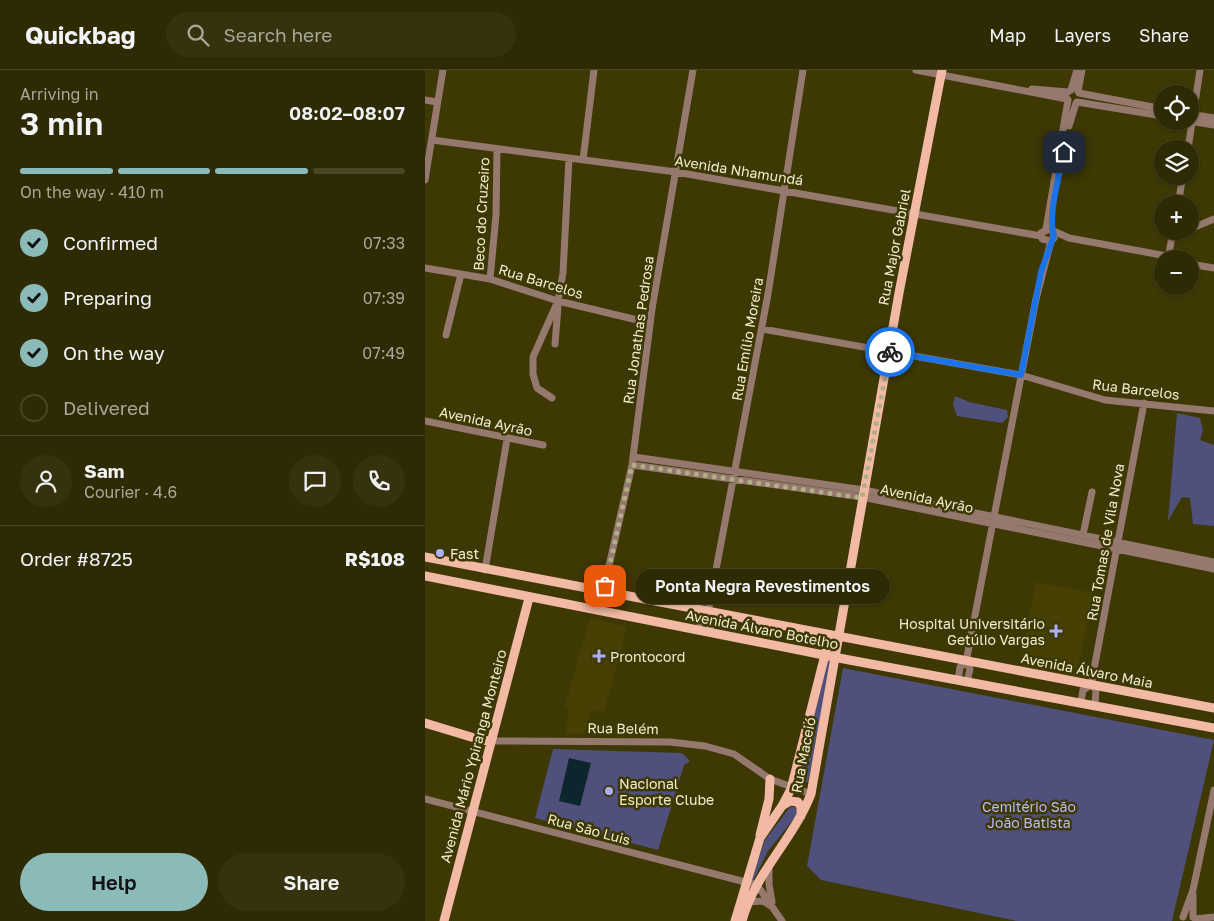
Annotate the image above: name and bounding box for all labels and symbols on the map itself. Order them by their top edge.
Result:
pin [1043,131,1085,173]
street label: Avenida Nhamundá [674,151,804,189]
street label: Beco do Cruzeiro [470,157,492,271]
street label: Rua Major Gabriel [874,187,914,307]
street label: Rua Jonathas Pedrosa [619,255,657,405]
street label: Rua Barcelos [497,260,585,302]
street label: Rua Emílio Moreira [728,276,766,402]
courier [865,327,915,377]
street label: Rua Barcelos [1091,375,1181,403]
street label: Avenida Ayrão [438,403,534,439]
street label: Rua Tomas de Vila Nova [1083,462,1127,622]
street label: Avenida Ayrão [879,480,975,516]
place label: Fast [450,545,479,562]
marker: Fast [434,547,446,559]
pin [584,565,626,607]
callout: Ponta Negra Revestimentos [635,568,890,604]
street label: Avenida Álvaro Botelho [684,606,840,652]
place label: Hospital Universitário Getúlio Vargas [899,615,1045,648]
marker: Hospital Universitário Getúlio Vargas [1049,624,1063,638]
street label: Avenida Mário Ypiranga Monteiro [436,647,510,865]
place label: Prontocord [610,648,685,665]
marker: Prontocord [592,649,606,663]
street label: Avenida Álvaro Maia [1020,649,1154,691]
street label: Rua Maceió [787,716,819,794]
street label: Rua Belém [587,719,659,737]
place label: Nacional Esporte Clube [619,775,714,808]
marker: Nacional Esporte Clube [603,785,615,797]
park label: Cemitério São João Batista [982,798,1076,831]
street label: Rua São Luis [546,810,632,848]

